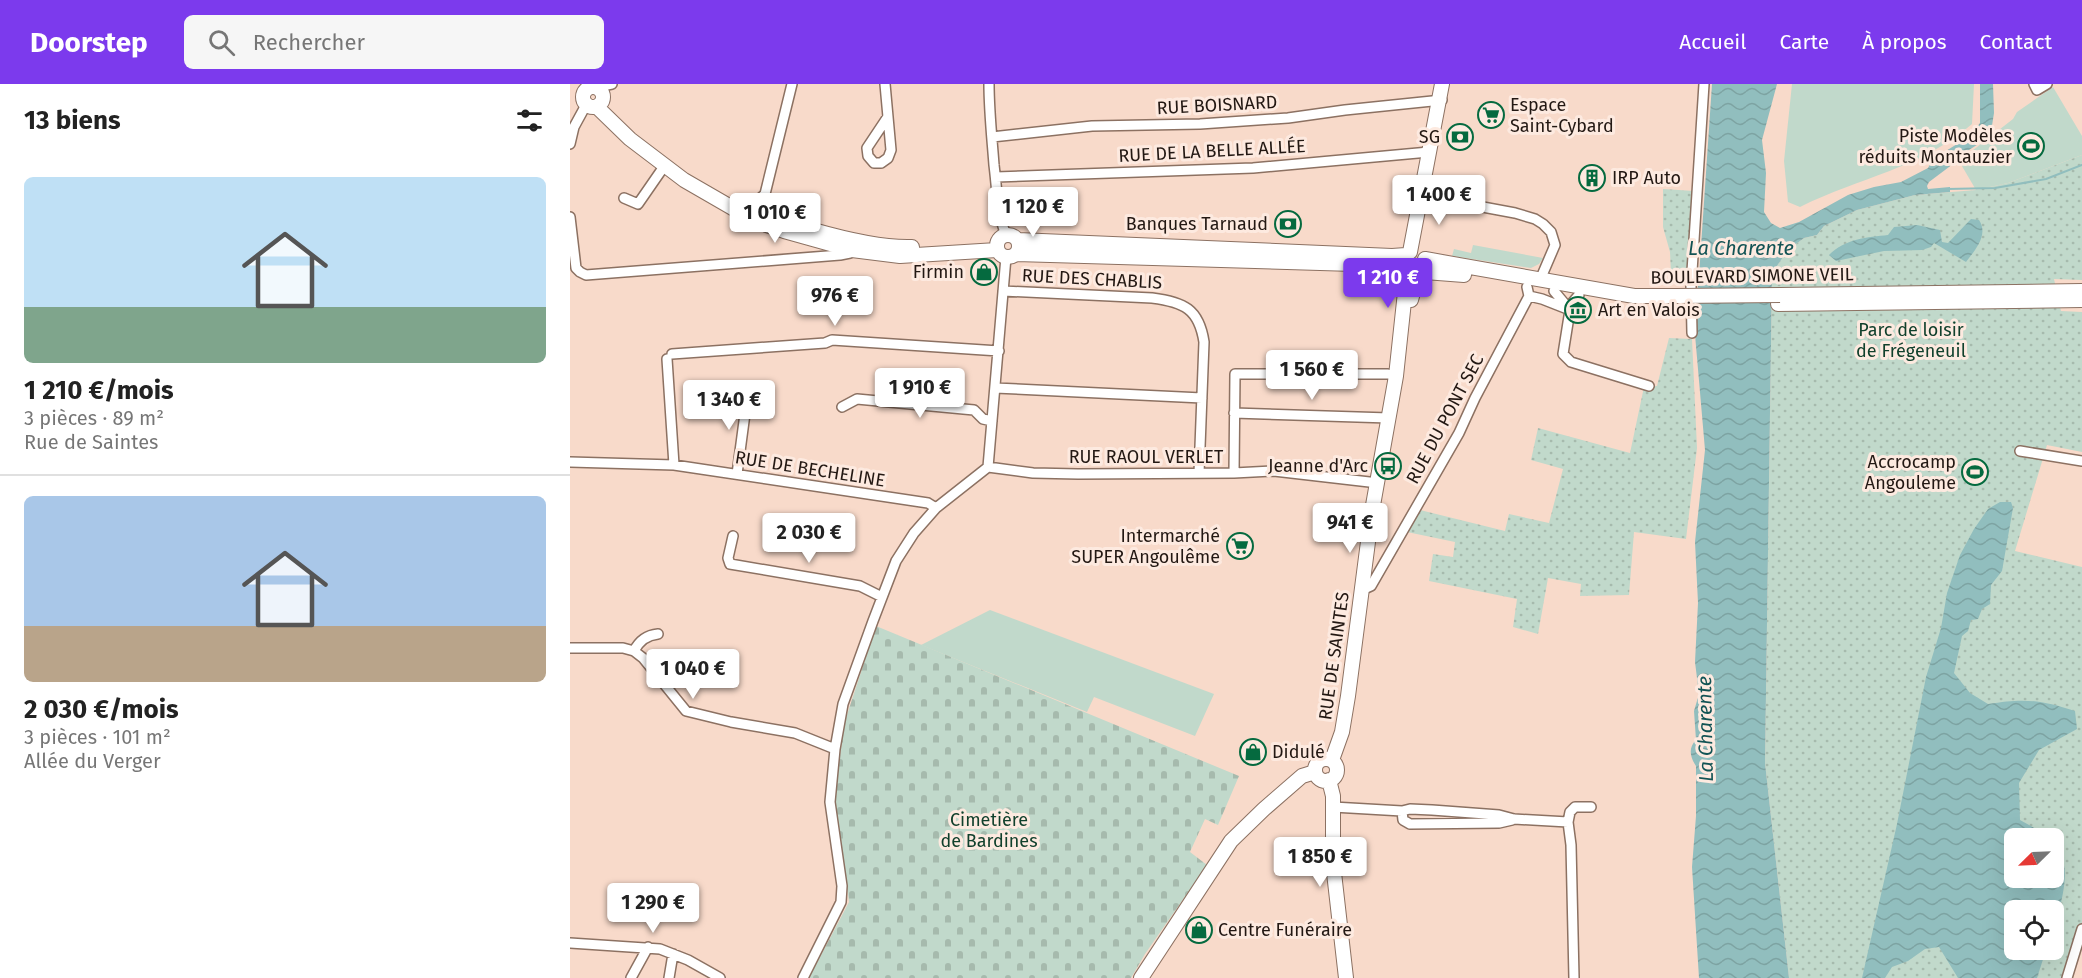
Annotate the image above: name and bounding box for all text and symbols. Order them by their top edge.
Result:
search box [184,15,604,69]
text: Doorstep [30,26,148,59]
icon: search [205,26,238,59]
text: Rechercher [253,29,365,56]
text: Accueil [1679,29,1746,55]
text: Carte [1779,29,1829,55]
text: À propos [1862,29,1947,55]
text: Contact [1980,29,2052,55]
street label: RUE BOISNARD [1156,91,1278,119]
place label: Espace Saint-Cybard [1510,94,1614,137]
supermarket icon: Espace Saint-Cybard [1476,100,1506,130]
icon: filters [513,104,546,137]
text: 13 biens [24,105,121,136]
bank icon: SG [1445,122,1475,152]
place label: Piste Modèles réduits Montauzier [1858,125,2012,168]
place label: SG [1419,126,1440,148]
sports icon: Piste Modèles réduits Montauzier [2016,131,2046,161]
street label: RUE DE LA BELLE ALLÉE [1118,134,1306,167]
building icon: IRP Auto [1577,163,1607,193]
place label: IRP Auto [1612,167,1681,189]
pin: 1 400 € [1384,175,1494,226]
text: 1 400 € [1406,182,1472,206]
pin: 1 120 € [978,187,1088,238]
pin: 1 010 € [720,193,830,244]
text: 1 120 € [1002,194,1064,218]
text: 1 010 € [744,200,806,224]
bank icon: Banques Tarnaud [1273,209,1303,239]
place label: Banques Tarnaud [1126,213,1268,235]
icon: home [231,216,339,324]
water label: La Charente [1688,236,1794,260]
shop icon: Firmin [969,257,999,287]
pin: 1 210 € [1333,258,1443,309]
place label: Firmin [913,261,964,283]
street label: BOULEVARD SIMONE VEIL [1650,263,1854,289]
street label: RUE DES CHABLIS [1021,264,1163,294]
text: 1 210 € [1357,265,1419,289]
pin: 976 € [793,276,877,327]
text: 976 € [811,283,859,307]
museum icon: Art en Valois [1563,295,1593,325]
place label: Art en Valois [1598,299,1700,321]
park label: Parc de loisir de Frégeneuil [1856,319,1966,362]
pin: 1 560 € [1257,350,1367,401]
street label: RUE DU PONT SEC [1401,350,1489,488]
text: 1 560 € [1280,357,1344,381]
pin: 1 910 € [865,368,975,419]
text: 1 210 €/mois [24,375,174,406]
text: 1 910 € [889,375,951,399]
pin: 1 340 € [674,380,784,431]
text: 1 340 € [697,387,761,411]
text: 3 pièces · 89 m² [24,406,164,430]
text: Rue de Saintes [24,430,158,454]
street label: RUE DE BECHELINE [733,446,887,492]
street label: RUE RAOUL VERLET [1069,446,1224,468]
bus stop icon: Jeanne d'Arc [1373,451,1403,481]
place label: Accrocamp Angouleme [1865,451,1956,494]
place label: Jeanne d'Arc [1268,455,1368,477]
sports icon: Accrocamp Angouleme [1960,457,1990,487]
pin: 941 € [1308,503,1392,554]
text: 941 € [1327,510,1373,534]
pin: 2 030 € [754,513,864,564]
text: 2 030 € [776,520,842,544]
place label: Intermarché SUPER Angoulême [1071,525,1220,568]
supermarket icon: Intermarché SUPER Angoulême [1225,531,1255,561]
icon: home [231,535,339,643]
street label: RUE DE SAINTES [1314,590,1354,722]
pin: 1 040 € [638,649,748,700]
text: 1 040 € [660,656,726,680]
water label: La Charente [1692,676,1718,782]
text: 2 030 €/mois [24,694,179,725]
text: 3 pièces · 101 m² [24,725,171,749]
shop icon: Didulé [1238,737,1268,767]
place label: Didulé [1272,741,1325,763]
text: Allée du Verger [24,749,161,773]
park label: Cimetière de Bardines [940,809,1038,852]
north arrow [2004,828,2064,888]
map controls [2004,828,2064,960]
pin: 1 850 € [1265,837,1375,888]
text: 1 850 € [1288,844,1352,868]
pin: 1 290 € [598,883,708,934]
text: 1 290 € [621,890,685,914]
button: locate [2004,900,2064,960]
shop icon: Centre Funéraire [1184,915,1214,945]
place label: Centre Funéraire [1218,919,1352,941]

